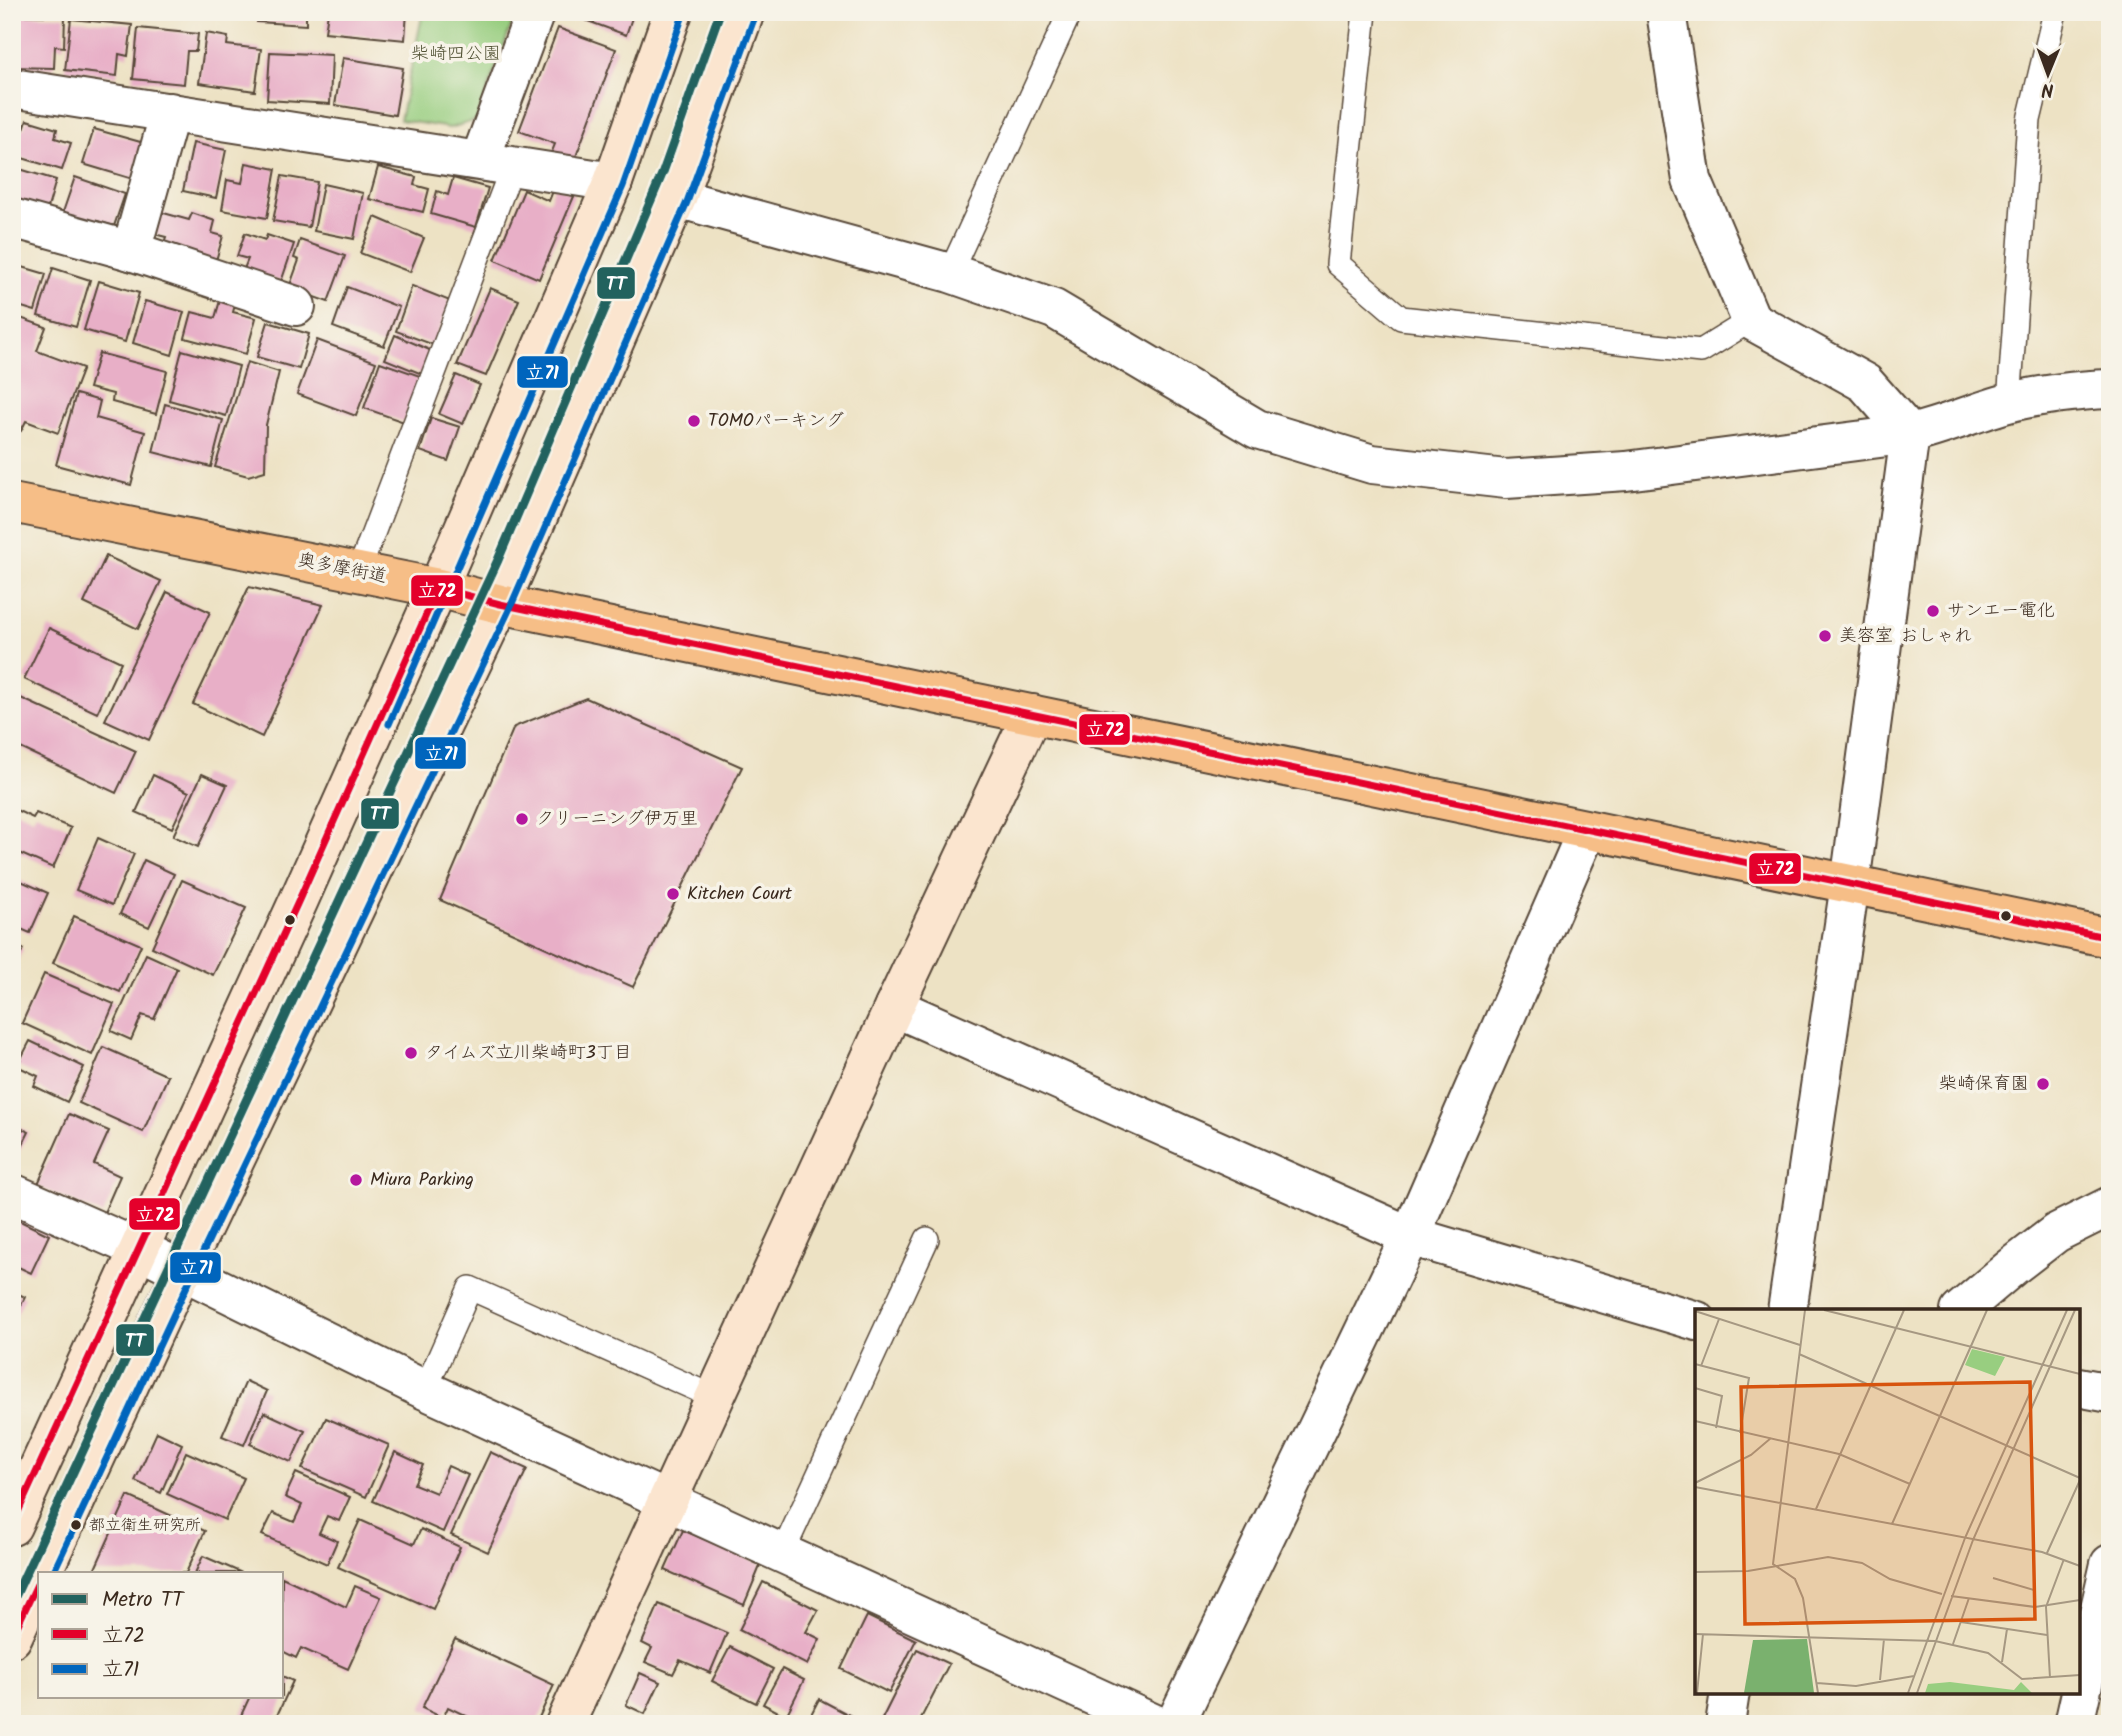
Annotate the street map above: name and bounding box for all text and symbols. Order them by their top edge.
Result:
north arrow [2014,38,2084,108]
park label: 柴崎四公園 [411,40,501,69]
text: N [2041,74,2054,104]
line badge: TT [596,266,636,300]
text: TT [606,270,628,300]
line badge: 立71 [516,355,569,389]
text: 立71 [525,359,559,389]
place label: TOMOパーキング [708,407,844,436]
marker: TOMOパーキング [686,413,702,429]
street label: 奥多摩街道 [295,546,389,592]
line badge: 立72 [410,574,464,607]
text: 立72 [417,577,457,607]
place label: サンエー電化 [1947,597,2055,626]
marker: サンエー電化 [1925,603,1941,619]
place label: 美容室 おしゃれ [1839,622,1972,651]
marker: 美容室 おしゃれ [1817,628,1833,644]
line badge: 立72 [1078,713,1131,746]
text: 立72 [1085,716,1125,746]
line badge: 立71 [414,736,467,770]
text: 立71 [424,740,458,770]
line badge: TT [360,797,400,830]
text: TT [370,800,392,830]
place label: クリーニング伊万里 [536,805,698,834]
marker: クリーニング伊万里 [514,811,530,827]
line badge: 立72 [1748,852,1802,885]
text: 立72 [1755,855,1795,885]
place label: Kitchen Court [687,880,793,909]
marker: Kitchen Court [665,886,681,902]
unlabelled marker [1999,909,2013,923]
unlabelled marker [283,913,297,927]
place label: タイムズ立川柴崎町3丁目 [425,1039,632,1068]
marker: タイムズ立川柴崎町3丁目 [403,1045,419,1061]
place label: 柴崎保育園 [1939,1070,2029,1099]
marker: 柴崎保育園 [2035,1076,2051,1092]
place label: Miura Parking [370,1166,474,1195]
marker: Miura Parking [348,1172,364,1188]
line badge: 立72 [128,1197,181,1231]
text: 立72 [135,1201,175,1231]
line badge: 立71 [169,1251,222,1284]
text: 立71 [179,1254,213,1284]
inset map [1695,1309,2080,1694]
line badge: TT [115,1323,155,1357]
text: TT [125,1327,147,1357]
place label: 都立衛生研究所 [89,1513,201,1538]
marker: 都立衛生研究所 [69,1518,83,1532]
legend [38,1572,284,1698]
text: Metro TT [102,1584,185,1617]
text: 立72 [102,1620,145,1653]
text: 立71 [102,1654,139,1687]

